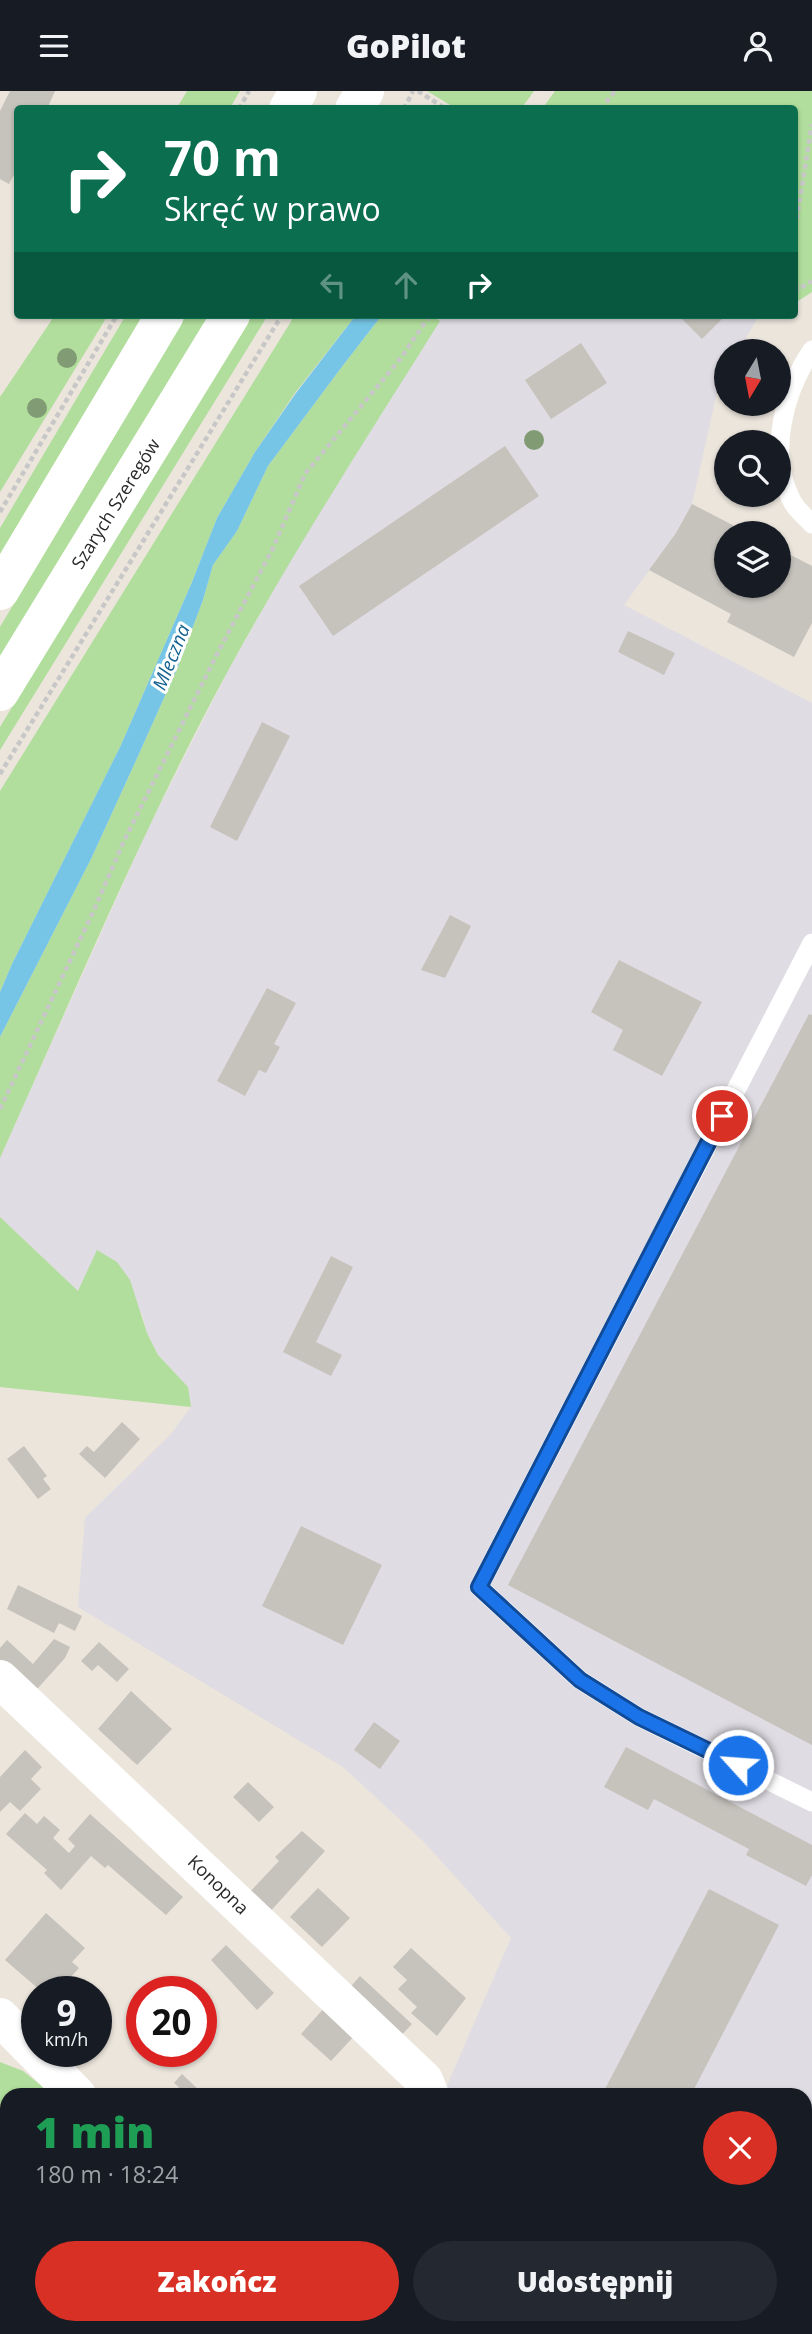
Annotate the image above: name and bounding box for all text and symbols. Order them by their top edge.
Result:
text: GoPilot [346,24,466,67]
icon: menu [35,27,73,65]
icon: person [739,27,777,65]
text: 70 m [164,124,281,190]
icon: right [49,133,140,224]
text: Skręć w prawo [164,187,381,230]
icon: left [314,266,352,304]
icon: ahead [387,266,425,304]
icon: right [460,266,498,304]
north arrow [714,339,791,417]
map controls [714,339,791,598]
button: search [714,430,791,507]
street label: Szarych Szeregów [65,434,165,573]
button: layers [714,521,791,598]
water label: Mleczna [146,620,196,694]
pin [692,1086,752,1146]
icon: arrive [703,1097,741,1135]
position arrow [701,1728,775,1802]
street label: Konopna [183,1849,254,1919]
speed limit sign: 20 [126,1976,217,2067]
text: 9 [56,1989,77,2036]
text: km/h [45,2027,88,2051]
text: 1 min [35,2103,154,2160]
button: close [703,2111,777,2185]
text: 180 m · 18:24 [35,2158,178,2190]
button: Zakończ [35,2241,399,2321]
button: Udostępnij [413,2241,777,2321]

